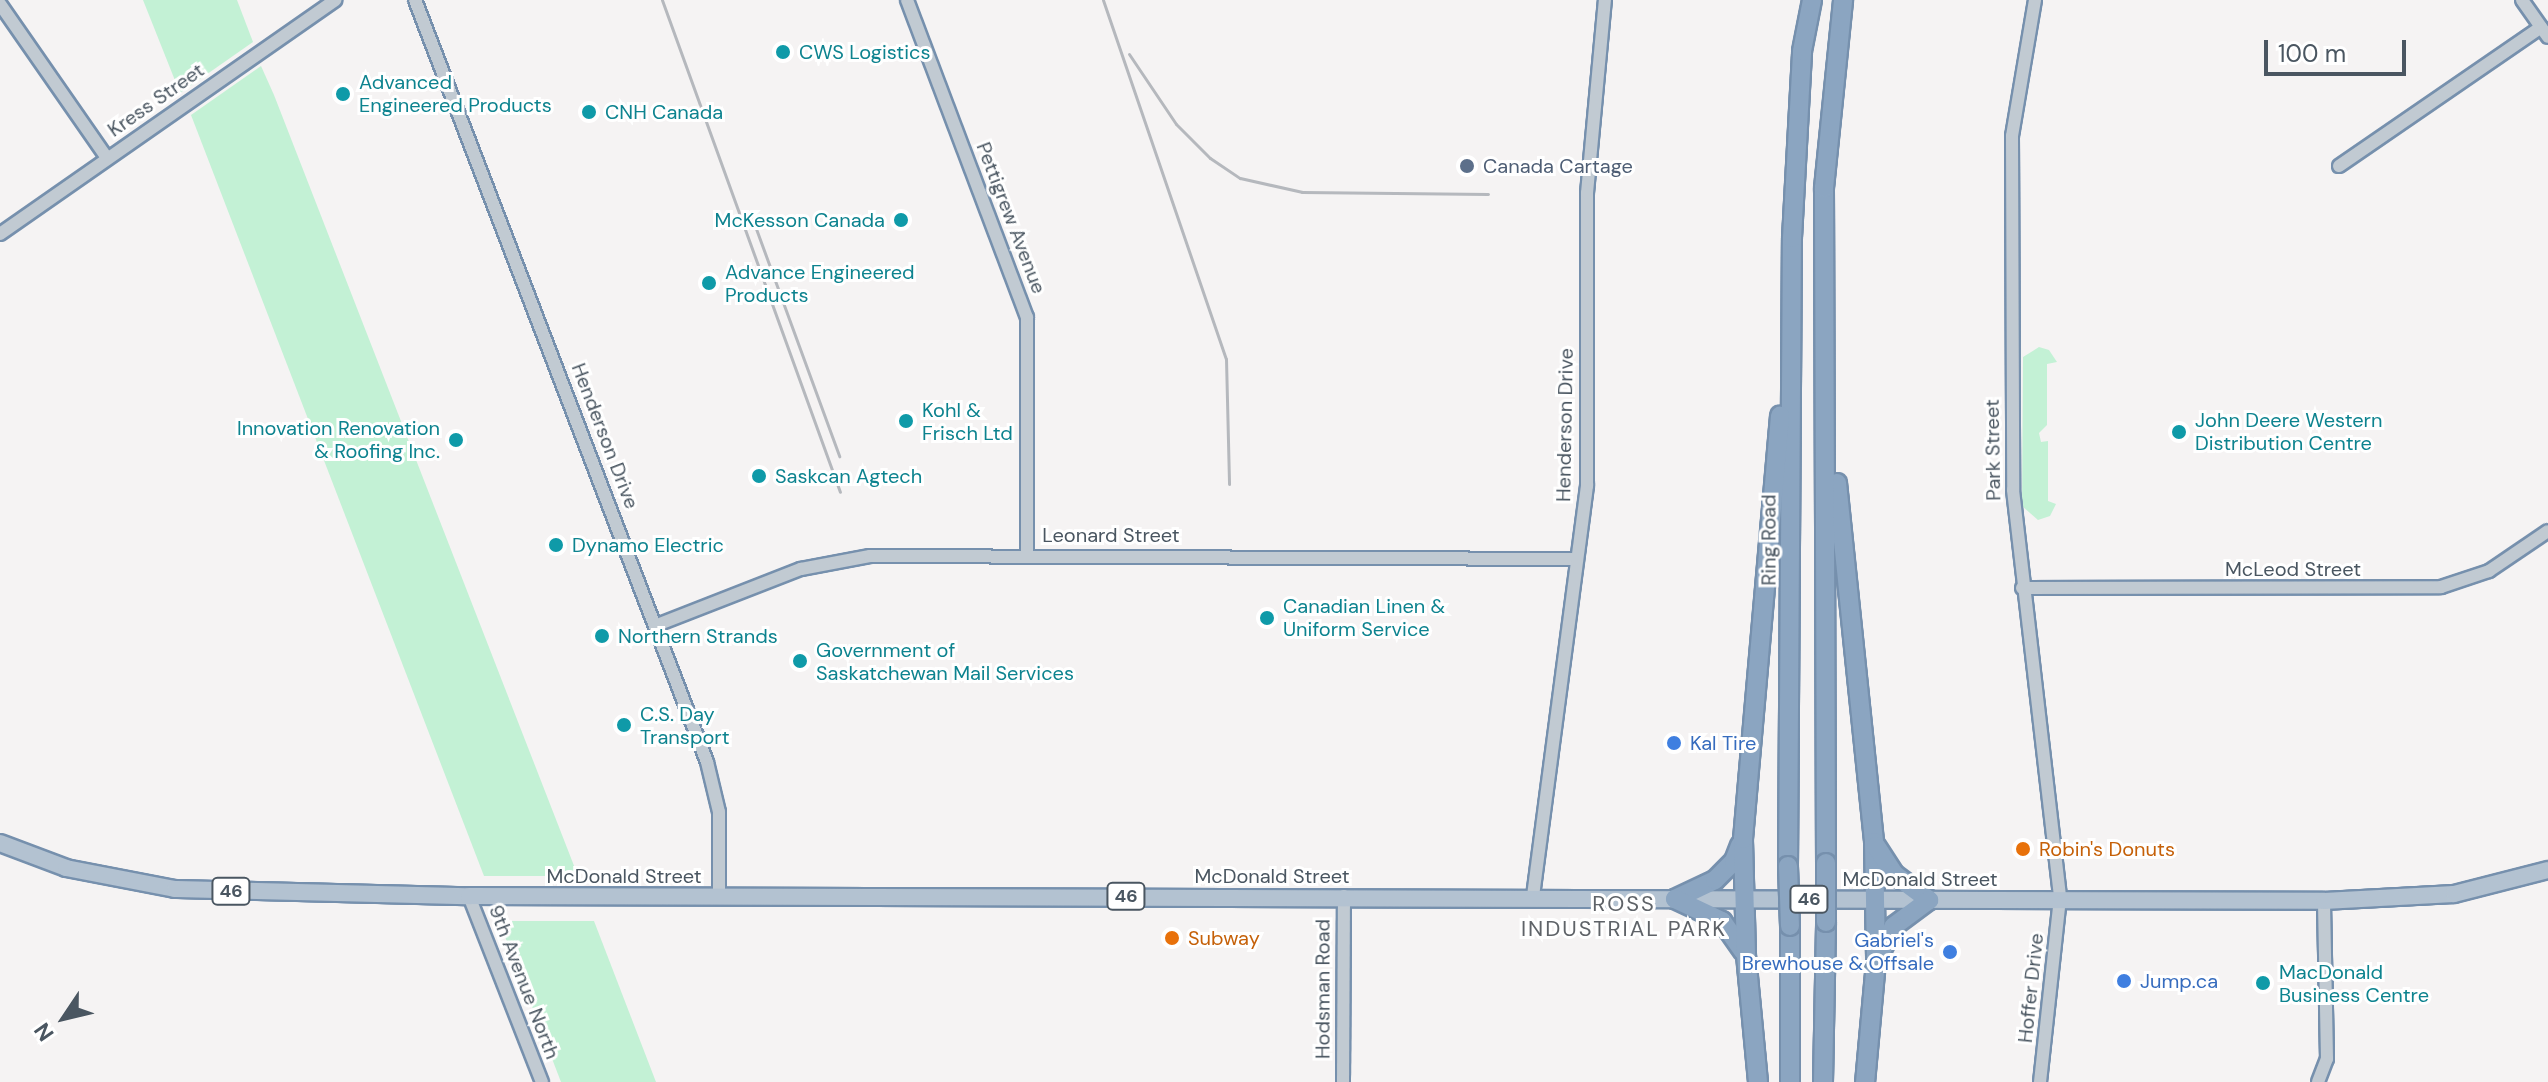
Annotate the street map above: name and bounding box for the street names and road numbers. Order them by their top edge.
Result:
street label: Kress Street [103,58,209,142]
street label: Pettigrew Avenue [971,139,1051,297]
street label: Henderson Drive [1552,348,1578,502]
street label: Henderson Drive [566,360,644,512]
street label: Park Street [1980,399,2006,501]
street label: Ring Road [1757,494,1781,586]
street label: Leonard Street [1042,523,1180,547]
street label: McLeod Street [2225,557,2361,581]
street label: McDonald Street [546,864,702,888]
street label: McDonald Street [1194,864,1350,888]
street label: McDonald Street [1842,867,1998,891]
road number: 46 [211,877,251,905]
road number: 46 [1106,882,1146,910]
road number: 46 [1789,885,1829,913]
street label: 9th Avenue North [484,902,564,1062]
street label: Hodsman Road [1311,919,1335,1059]
street label: Hoffer Drive [2013,932,2049,1044]

